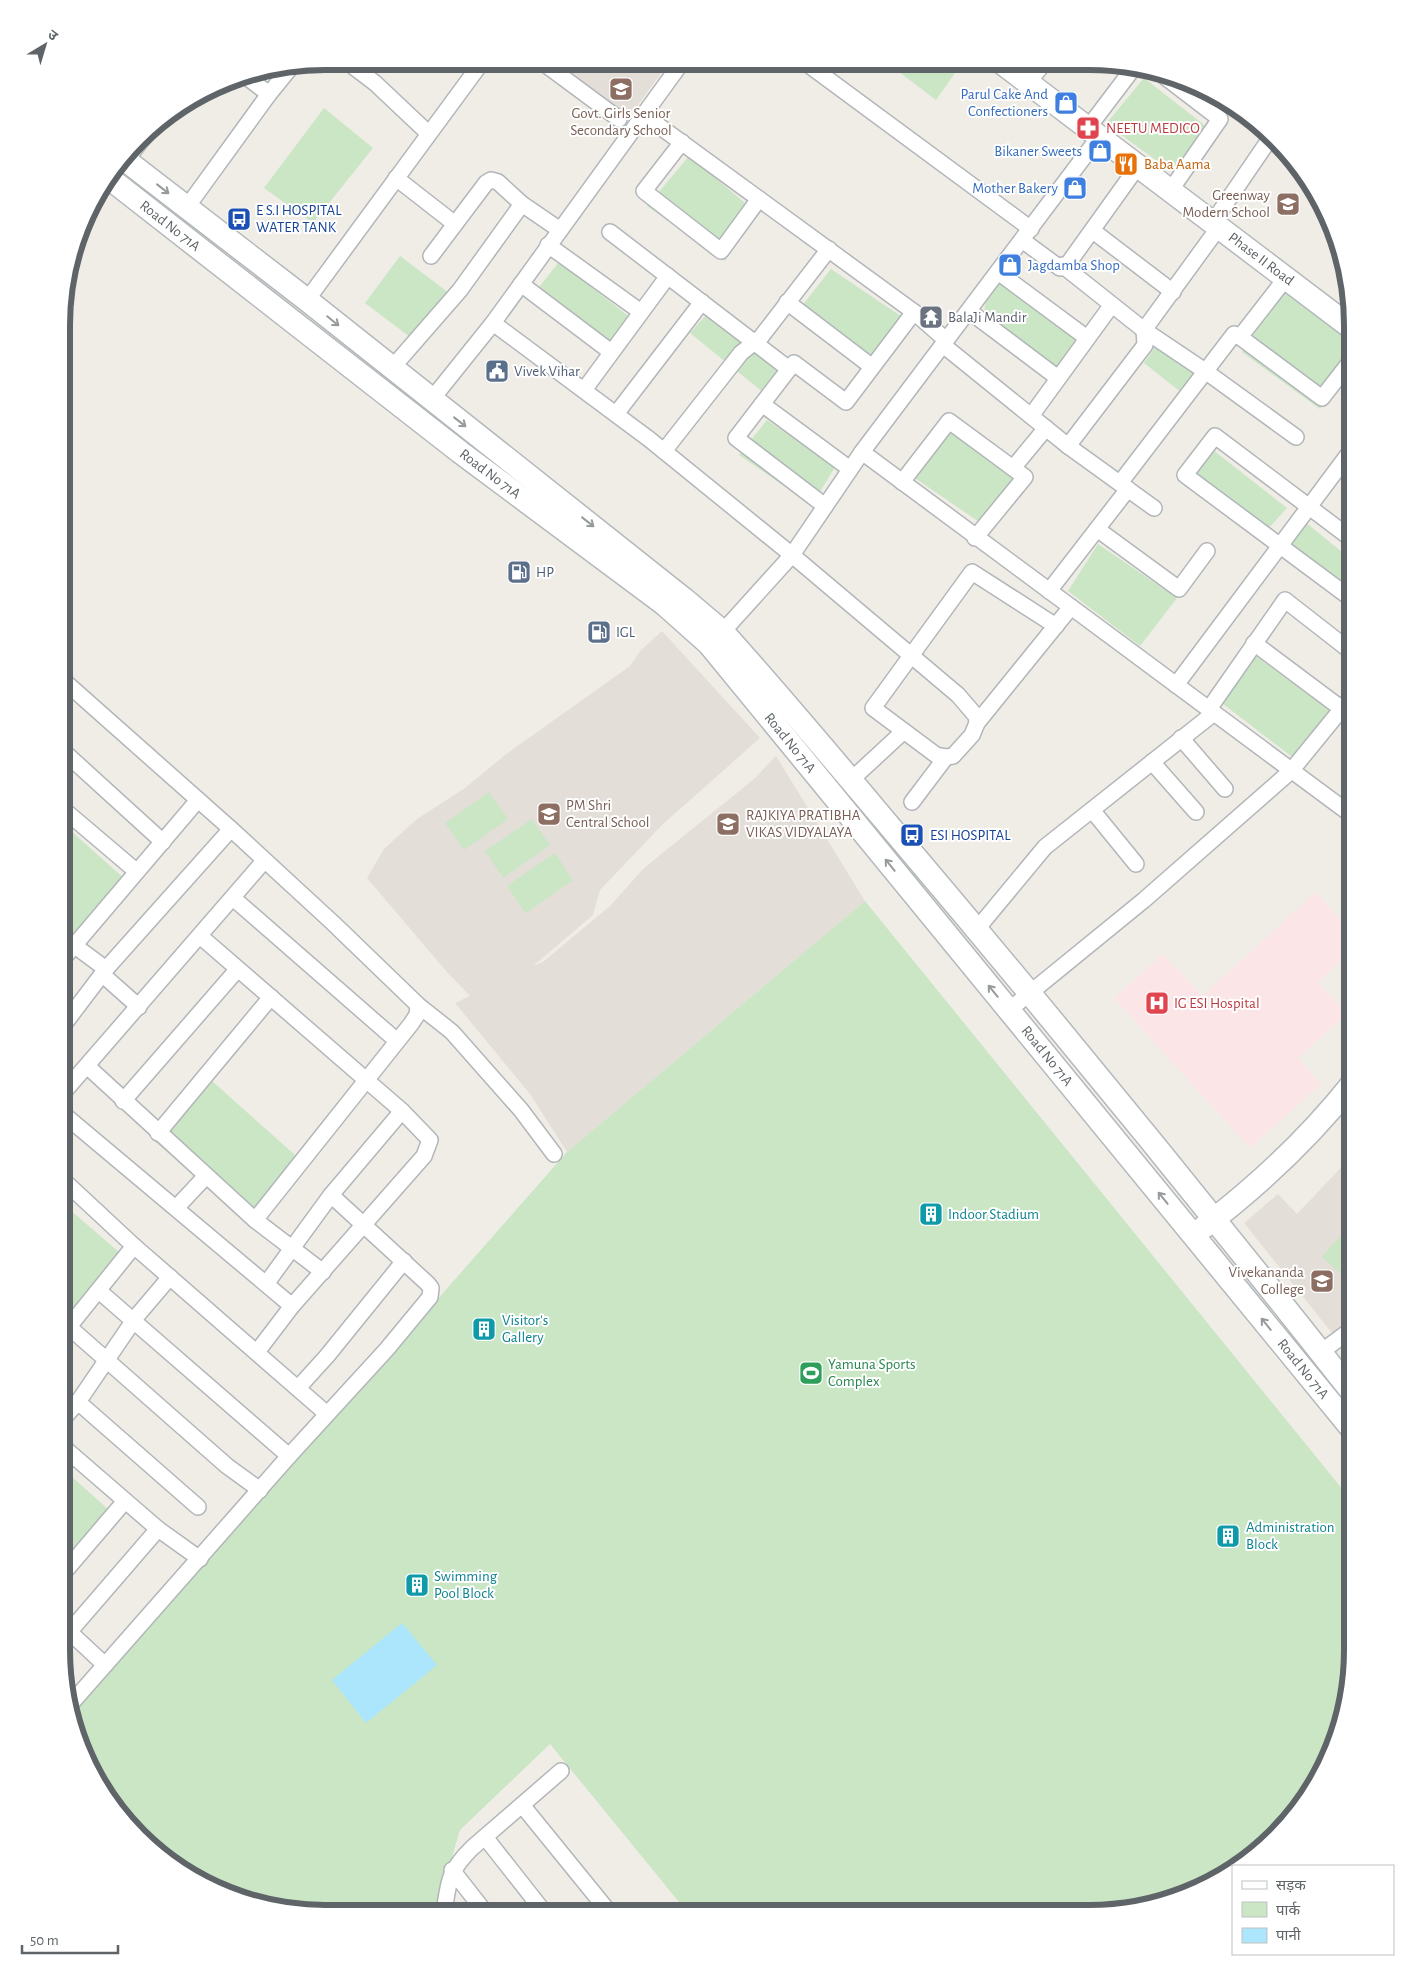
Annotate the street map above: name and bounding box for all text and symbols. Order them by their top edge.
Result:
north arrow [20,20,70,70]
text: उ [45,28,61,44]
school or university icon: Govt. Girls Senior Secondary School [608,76,634,102]
place label: Parul Cake And Confectioners [960,87,1048,119]
shop icon: Parul Cake And Confectioners [1053,90,1079,116]
place label: Govt. Girls Senior Secondary School [570,106,672,138]
pharmacy icon: NEETU MEDICO [1075,115,1101,141]
place label: NEETU MEDICO [1106,121,1200,136]
shop icon: Bikaner Sweets [1087,138,1113,164]
place label: Bikaner Sweets [994,144,1082,159]
restaurant icon: Baba Aama [1113,151,1139,177]
place label: Baba Aama [1144,157,1211,172]
shop icon: Mother Bakery [1062,175,1088,201]
place label: Mother Bakery [972,181,1059,196]
one-way arrow [156,184,170,194]
place label: Greenway Modern School [1183,188,1271,220]
school or university icon: Greenway Modern School [1275,191,1301,217]
street label: Road No 71A [137,198,203,254]
place label: E S.I HOSPITAL WATER TANK [256,203,342,235]
bus stop icon: E S.I HOSPITAL WATER TANK [226,206,252,232]
street label: Phase II Road [1225,230,1297,289]
shop icon: Jagdamba Shop [997,252,1023,278]
place label: Jagdamba Shop [1028,258,1120,273]
temple icon: BalaJi Mandir [918,304,944,330]
place label: BalaJi Mandir [948,310,1027,325]
one-way arrow [326,315,339,326]
public building icon: Vivek Vihar [484,358,510,384]
place label: Vivek Vihar [514,364,580,379]
one-way arrow [453,416,466,427]
street label: Road No 71A [457,446,524,502]
one-way arrow [581,517,594,528]
fuel station icon: HP [506,559,532,585]
place label: HP [536,565,554,580]
fuel station icon: IGL [586,619,612,645]
place label: IGL [616,625,636,640]
street label: Road No 71A [761,710,819,776]
place label: PM Shri Central School [566,798,650,830]
school or university icon: PM Shri Central School [536,801,562,827]
place label: RAJKIYA PRATIBHA VIKAS VIDYALAYA [746,808,861,840]
school or university icon: RAJKIYA PRATIBHA VIKAS VIDYALAYA [715,811,741,837]
bus stop icon: ESI HOSPITAL [899,822,925,848]
place label: ESI HOSPITAL [930,828,1011,843]
one-way arrow [885,859,896,872]
one-way arrow [988,985,999,998]
hospital icon: IG ESI Hospital [1144,990,1170,1016]
place label: IG ESI Hospital [1174,996,1260,1011]
street label: Road No 71A [1018,1023,1076,1089]
one-way arrow [1157,1192,1168,1205]
building icon: Indoor Stadium [918,1201,944,1227]
place label: Indoor Stadium [948,1207,1039,1222]
place label: Vivekananda College [1229,1265,1304,1297]
school or university icon: Vivekananda College [1309,1268,1335,1294]
place label: Visitor's Gallery [502,1313,548,1345]
building icon: Visitor's Gallery [471,1316,497,1342]
one-way arrow [1260,1317,1271,1330]
street label: Road No 71A [1274,1336,1332,1402]
place label: Yamuna Sports Complex [828,1357,916,1389]
sports icon: Yamuna Sports Complex [798,1360,824,1386]
place label: Administration Block [1246,1520,1335,1552]
building icon: Administration Block [1215,1523,1241,1549]
place label: Swimming Pool Block [434,1569,498,1601]
building icon: Swimming Pool Block [404,1572,430,1598]
legend [1232,1865,1394,1955]
text: सड़क [1276,1878,1306,1893]
text: पार्क [1276,1901,1300,1918]
scale bar [22,1922,119,1954]
text: पानी [1276,1927,1302,1943]
text: 50 m [30,1933,59,1948]

